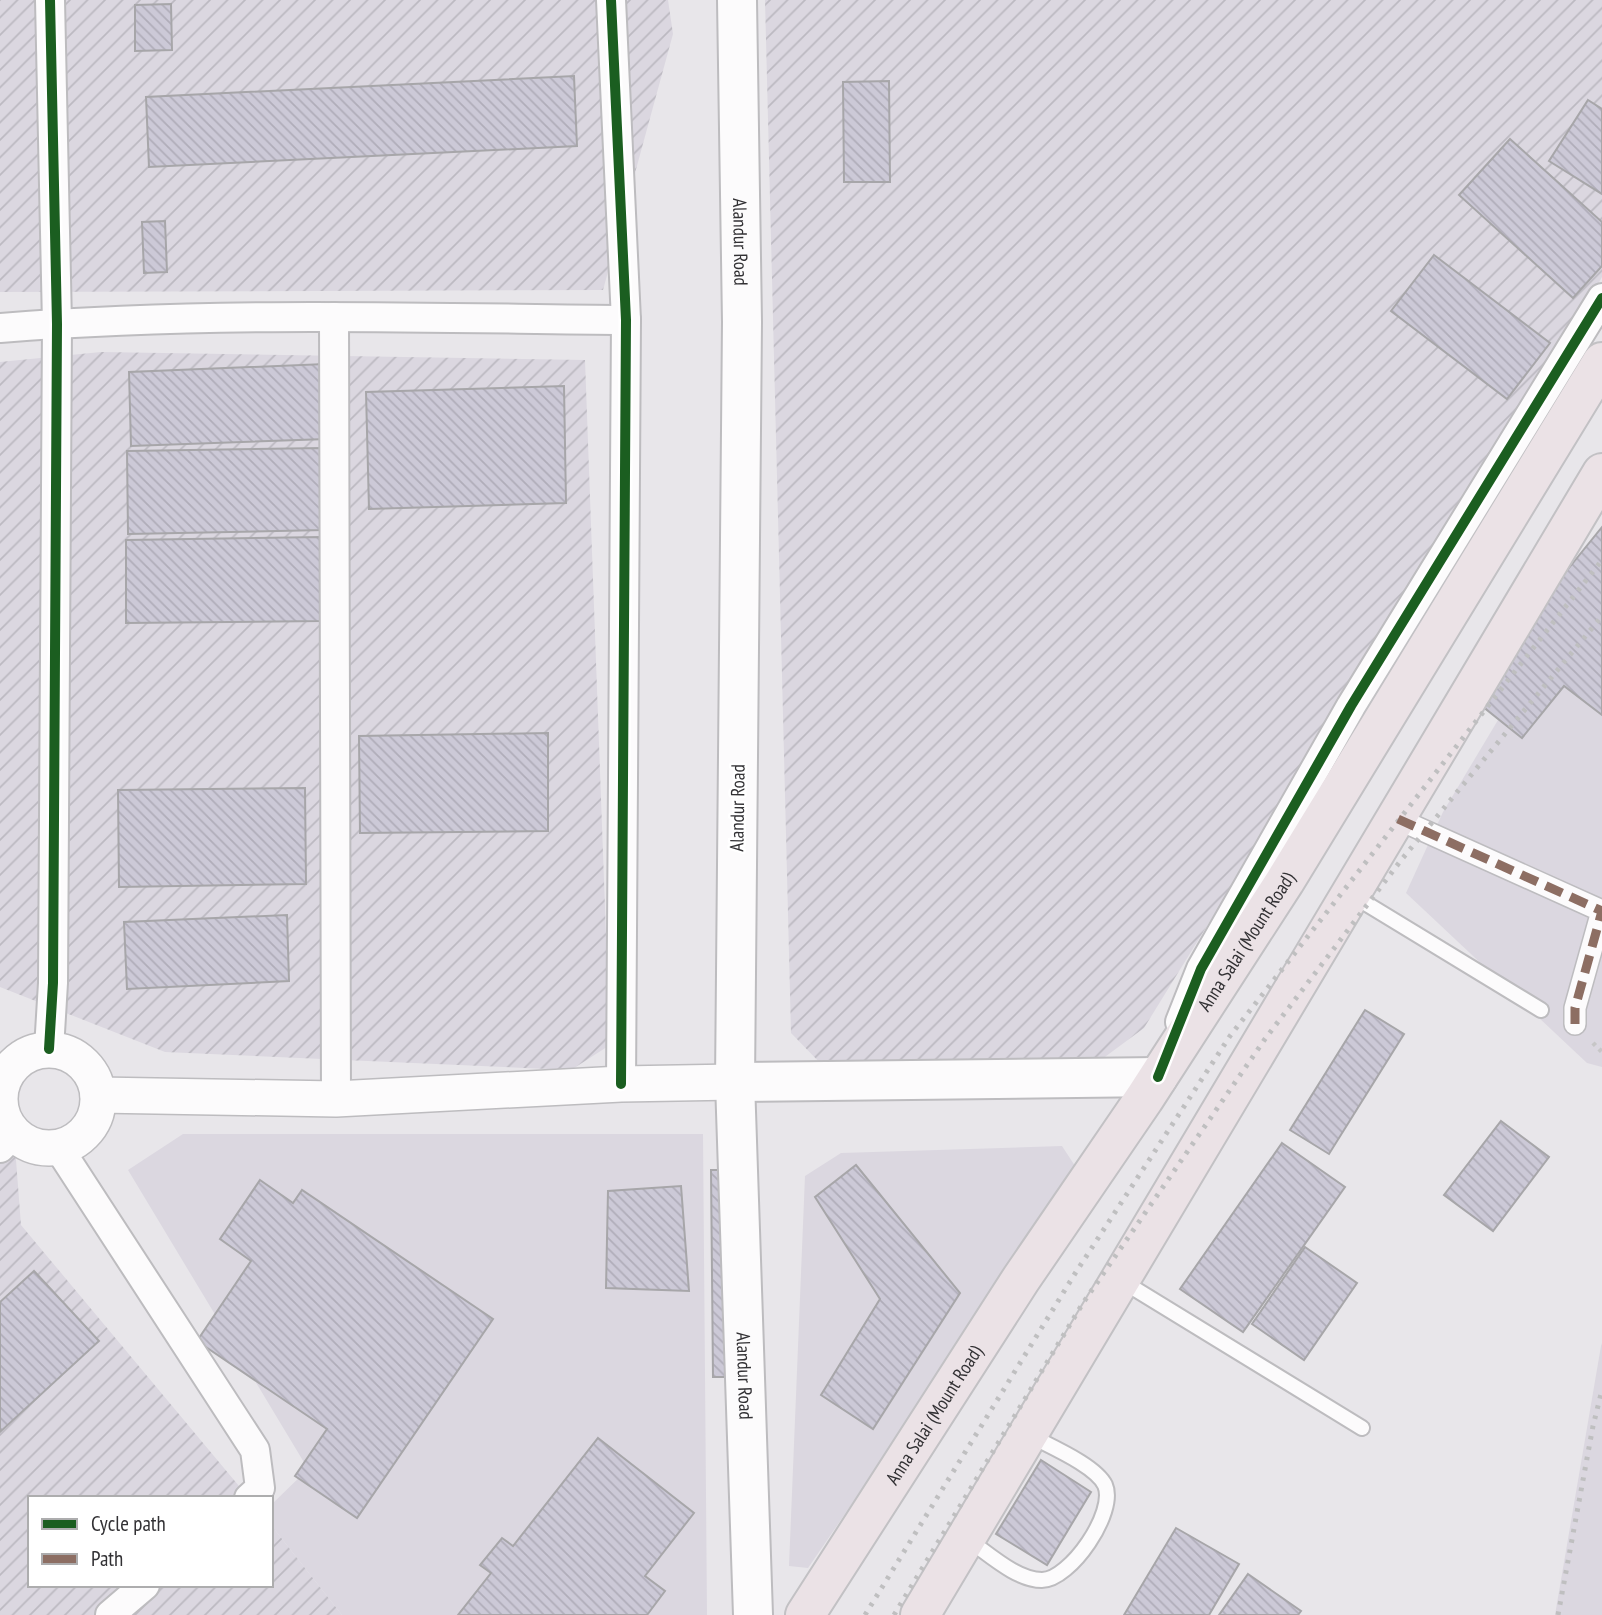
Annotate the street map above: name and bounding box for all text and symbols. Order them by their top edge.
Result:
street label: Alandur Road [728,198,753,286]
street label: Alandur Road [724,764,750,852]
street label: Anna Salai (Mount Road) [1192,867,1300,1016]
street label: Alandur Road [731,1332,758,1420]
street label: Anna Salai (Mount Road) [880,1340,988,1489]
legend [28,1496,273,1587]
text: Cycle path [91,1510,166,1537]
text: Path [91,1545,123,1572]

